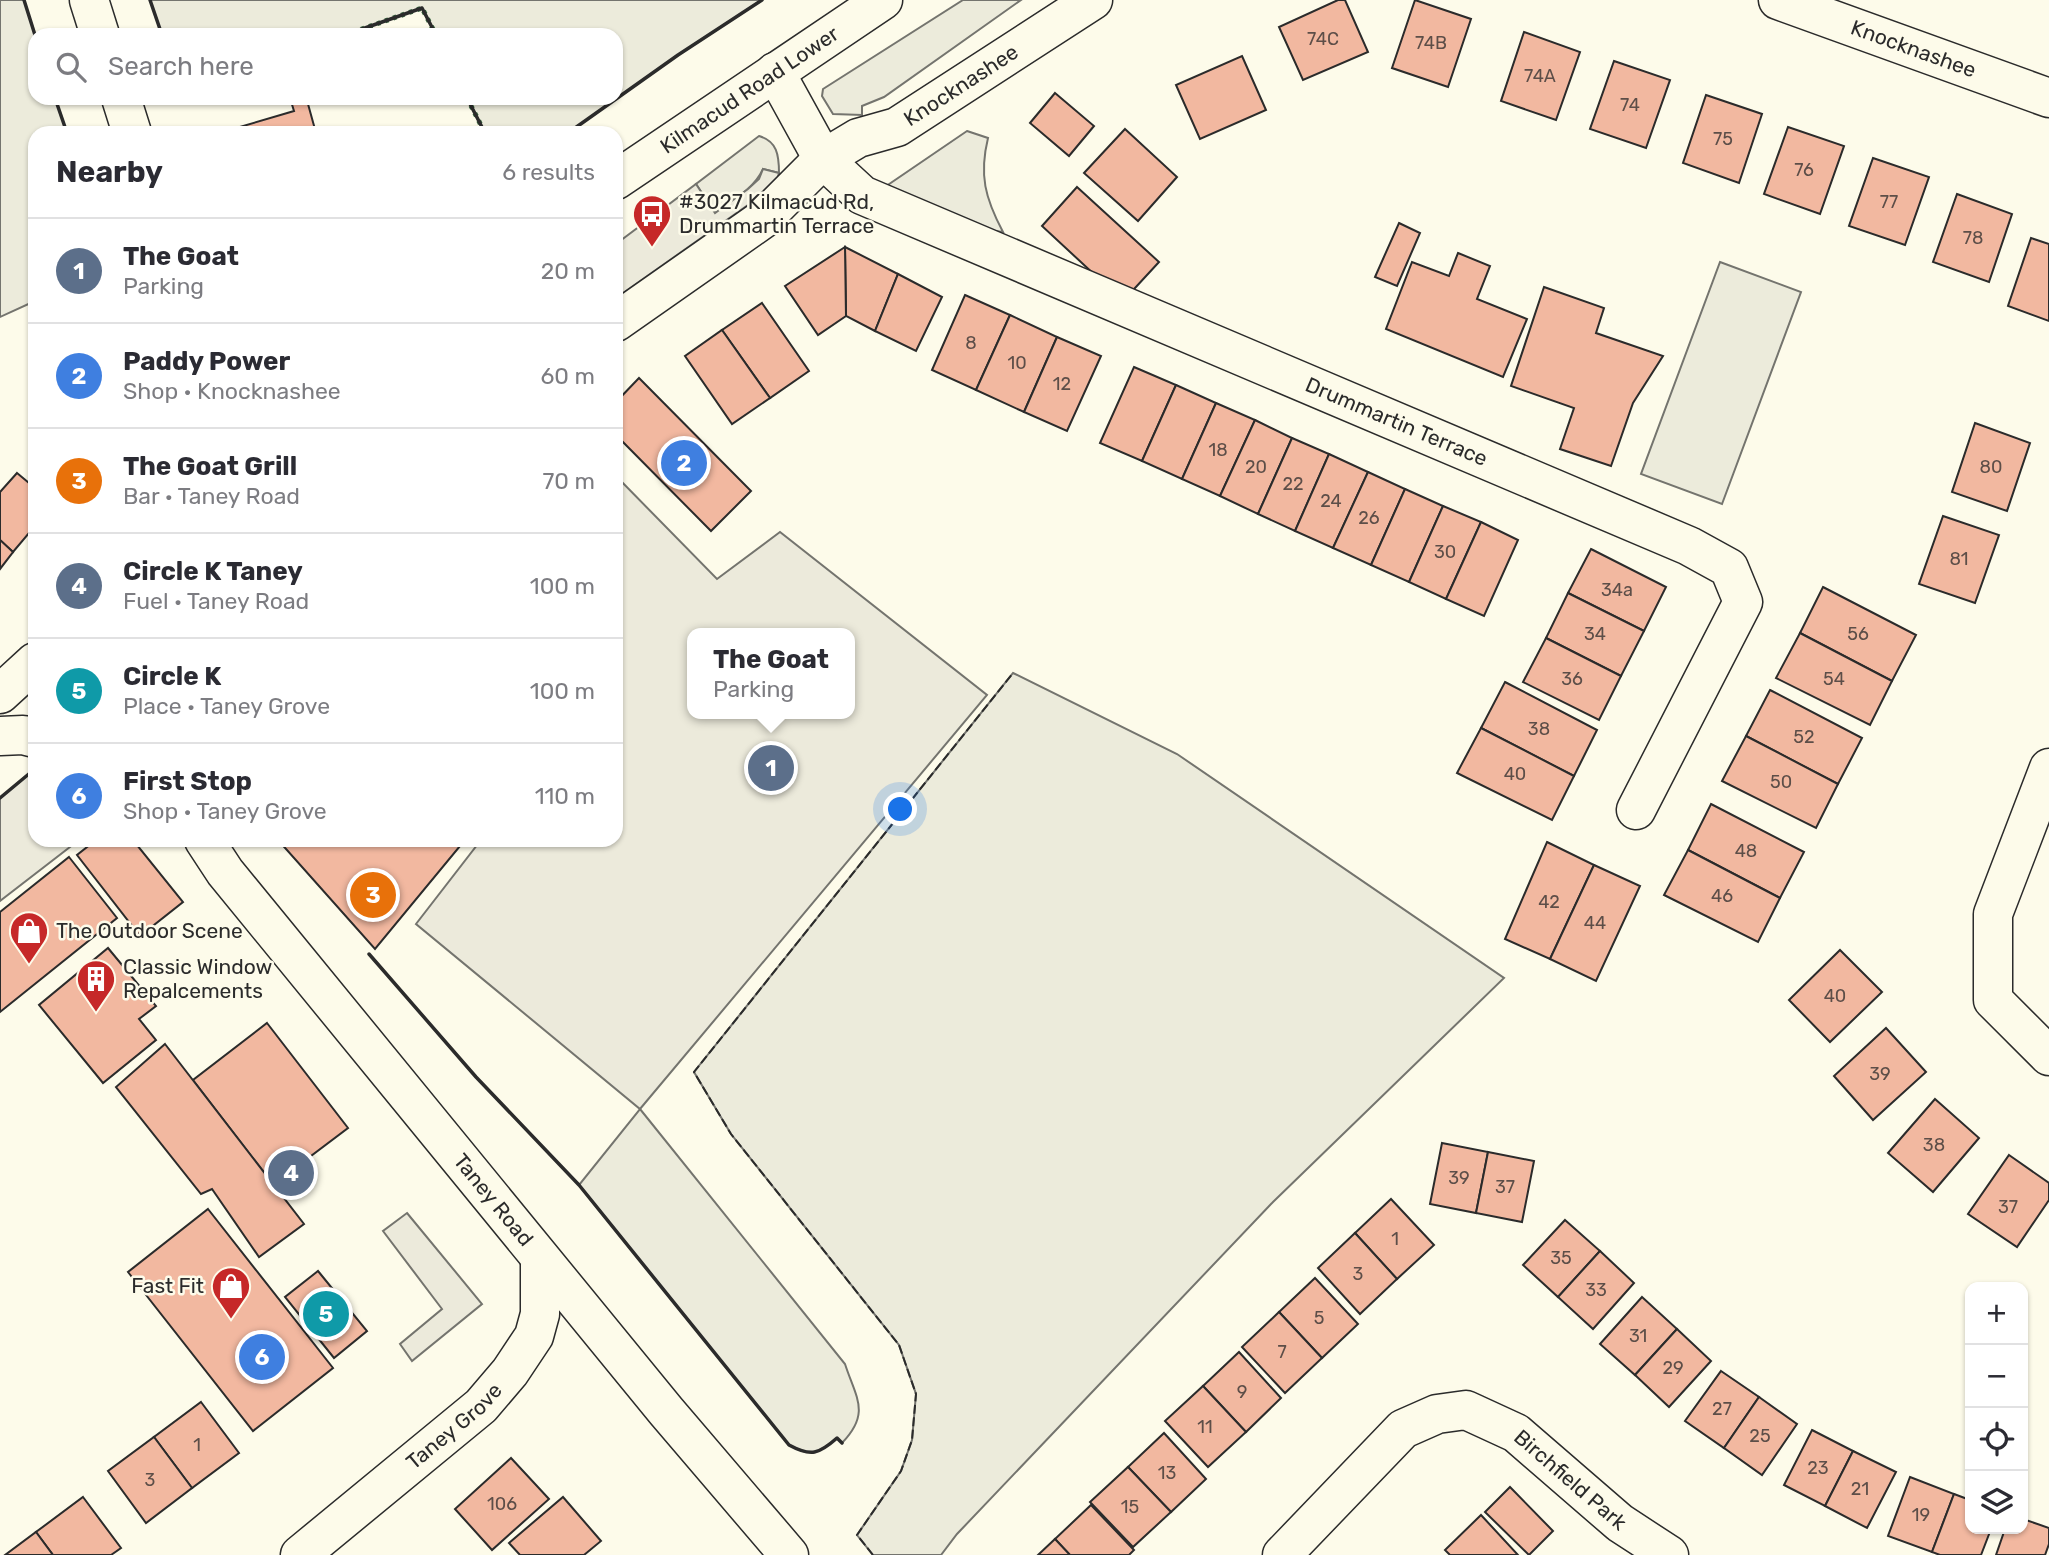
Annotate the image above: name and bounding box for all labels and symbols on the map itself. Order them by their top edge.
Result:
street label: Knocknashee [1848,14,1980,83]
street label: Kilmacud Road Lower [655,21,843,159]
house number: 74C [1307,28,1339,50]
house number: 74B [1415,32,1447,54]
street label: Knocknashee [899,39,1023,131]
house number: 74A [1524,65,1556,87]
house number: 74 [1620,94,1640,116]
house number: 75 [1713,128,1733,150]
house number: 76 [1794,159,1814,181]
place label: #3027 Kilmacud Rd, Drummartin Terrace [679,189,874,238]
house number: 77 [1880,191,1898,213]
bus stop icon: #3027 Kilmacud Rd, Drummartin Terrace [631,193,673,248]
house number: 78 [1963,227,1983,249]
house number: 8 [965,332,977,354]
house number: 10 [1007,352,1027,374]
street label: Drummartin Terrace [1302,372,1491,471]
house number: 12 [1053,373,1071,395]
pin: 2 [661,437,707,489]
house number: 18 [1208,439,1228,461]
house number: 20 [1245,456,1267,478]
house number: 80 [1980,456,2002,478]
house number: 22 [1282,473,1304,495]
house number: 24 [1320,490,1342,512]
house number: 26 [1358,507,1380,529]
house number: 30 [1434,541,1456,563]
house number: 81 [1949,548,1969,570]
house number: 34a [1601,579,1633,601]
house number: 34 [1584,623,1606,645]
house number: 56 [1847,623,1869,645]
house number: 36 [1561,668,1583,690]
house number: 54 [1823,668,1845,690]
house number: 38 [1528,718,1550,740]
house number: 52 [1793,726,1815,748]
pin: 1 [748,742,794,794]
house number: 40 [1504,763,1526,785]
house number: 50 [1770,771,1792,793]
your location [883,792,917,826]
house number: 48 [1735,840,1757,862]
pin: 3 [350,869,396,921]
house number: 46 [1711,885,1733,907]
house number: 42 [1538,891,1560,913]
shop icon: The Outdoor Scene [8,910,50,965]
house number: 44 [1584,912,1606,934]
place label: The Outdoor Scene [56,918,243,943]
place label: Classic Window Repalcements [123,954,272,1003]
building icon: Classic Window Repalcements [75,958,117,1013]
house number: 40 [1824,985,1846,1007]
house number: 39 [1869,1063,1891,1085]
house number: 38 [1923,1134,1945,1156]
pin: 4 [268,1147,314,1199]
street label: Taney Road [449,1148,539,1251]
house number: 39 [1448,1167,1470,1189]
house number: 37 [1495,1176,1515,1198]
house number: 37 [1998,1196,2018,1218]
house number: 1 [1391,1228,1399,1250]
house number: 35 [1550,1247,1572,1269]
house number: 3 [1353,1263,1363,1285]
shop icon: Fast Fit [210,1265,252,1320]
place label: Fast Fit [131,1273,204,1298]
house number: 33 [1585,1279,1607,1301]
pin: 5 [303,1288,349,1340]
house number: 5 [1314,1307,1324,1329]
house number: 31 [1629,1325,1647,1347]
pin: 6 [239,1331,285,1383]
house number: 7 [1277,1341,1287,1363]
house number: 29 [1662,1357,1684,1379]
street label: Taney Grove [401,1378,507,1474]
house number: 9 [1237,1381,1247,1403]
house number: 27 [1712,1398,1732,1420]
house number: 11 [1197,1416,1213,1438]
street label: Birchfield Park [1509,1424,1632,1535]
house number: 25 [1749,1425,1771,1447]
house number: 1 [193,1434,201,1456]
house number: 23 [1807,1457,1829,1479]
house number: 13 [1158,1462,1176,1484]
house number: 3 [145,1469,155,1491]
house number: 21 [1851,1478,1869,1500]
house number: 106 [487,1493,517,1515]
house number: 15 [1121,1496,1139,1518]
house number: 19 [1912,1504,1930,1526]

